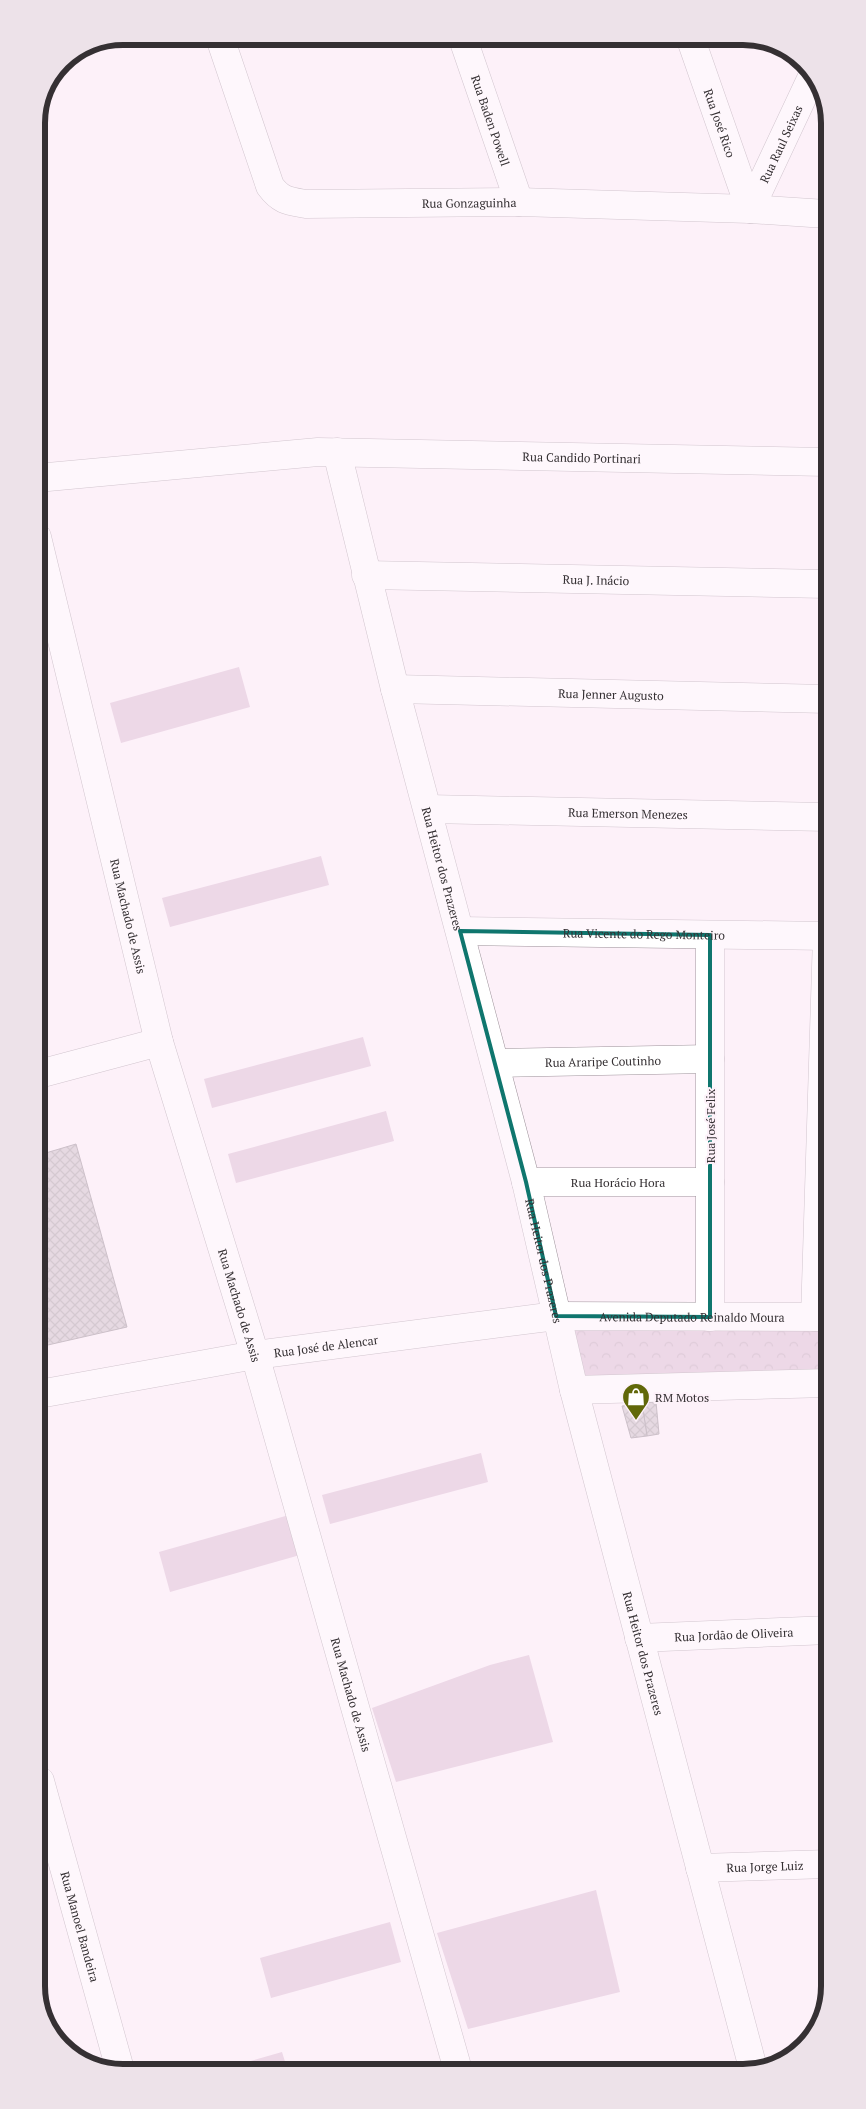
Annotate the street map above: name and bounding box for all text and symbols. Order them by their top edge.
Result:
street label: Rua Baden Powell [468,73,514,168]
street label: Rua José Rico [701,87,739,160]
street label: Rua Raul Seixas [756,102,805,185]
street label: Rua Gonzaguinha [422,195,517,210]
street label: Rua Candido Portinari [522,449,642,466]
street label: Rua J. Inácio [562,571,630,588]
street label: Rua Jenner Augusto [558,685,664,703]
street label: Rua Emerson Menezes [568,804,688,822]
street label: Rua Heitor dos Prazeres [419,805,466,932]
street label: Rua Machado de Assis [107,857,150,975]
street label: Rua Vicente do Rego Monteiro [563,925,726,942]
street label: Rua Araripe Coutinho [545,1052,662,1070]
street label: Rua José Felix [703,1088,718,1163]
street label: Rua Horácio Hora [571,1175,665,1190]
street label: Rua Heitor dos Prazeres [523,1197,566,1325]
street label: Rua Machado de Assis [215,1247,264,1364]
street label: Avenida Deputado Reinaldo Moura [599,1309,785,1324]
street label: Rua José de Alencar [273,1332,379,1360]
shop icon: RM Motos [621,1382,651,1421]
place label: RM Motos [655,1390,709,1405]
street label: Rua Heitor dos Prazeres [620,1590,667,1717]
street label: Rua Jordão de Oliveira [674,1624,794,1644]
street label: Rua Machado de Assis [328,1636,375,1753]
street label: Rua Jorge Luiz [726,1857,804,1875]
street label: Rua Manoel Bandeira [58,1870,103,1983]

